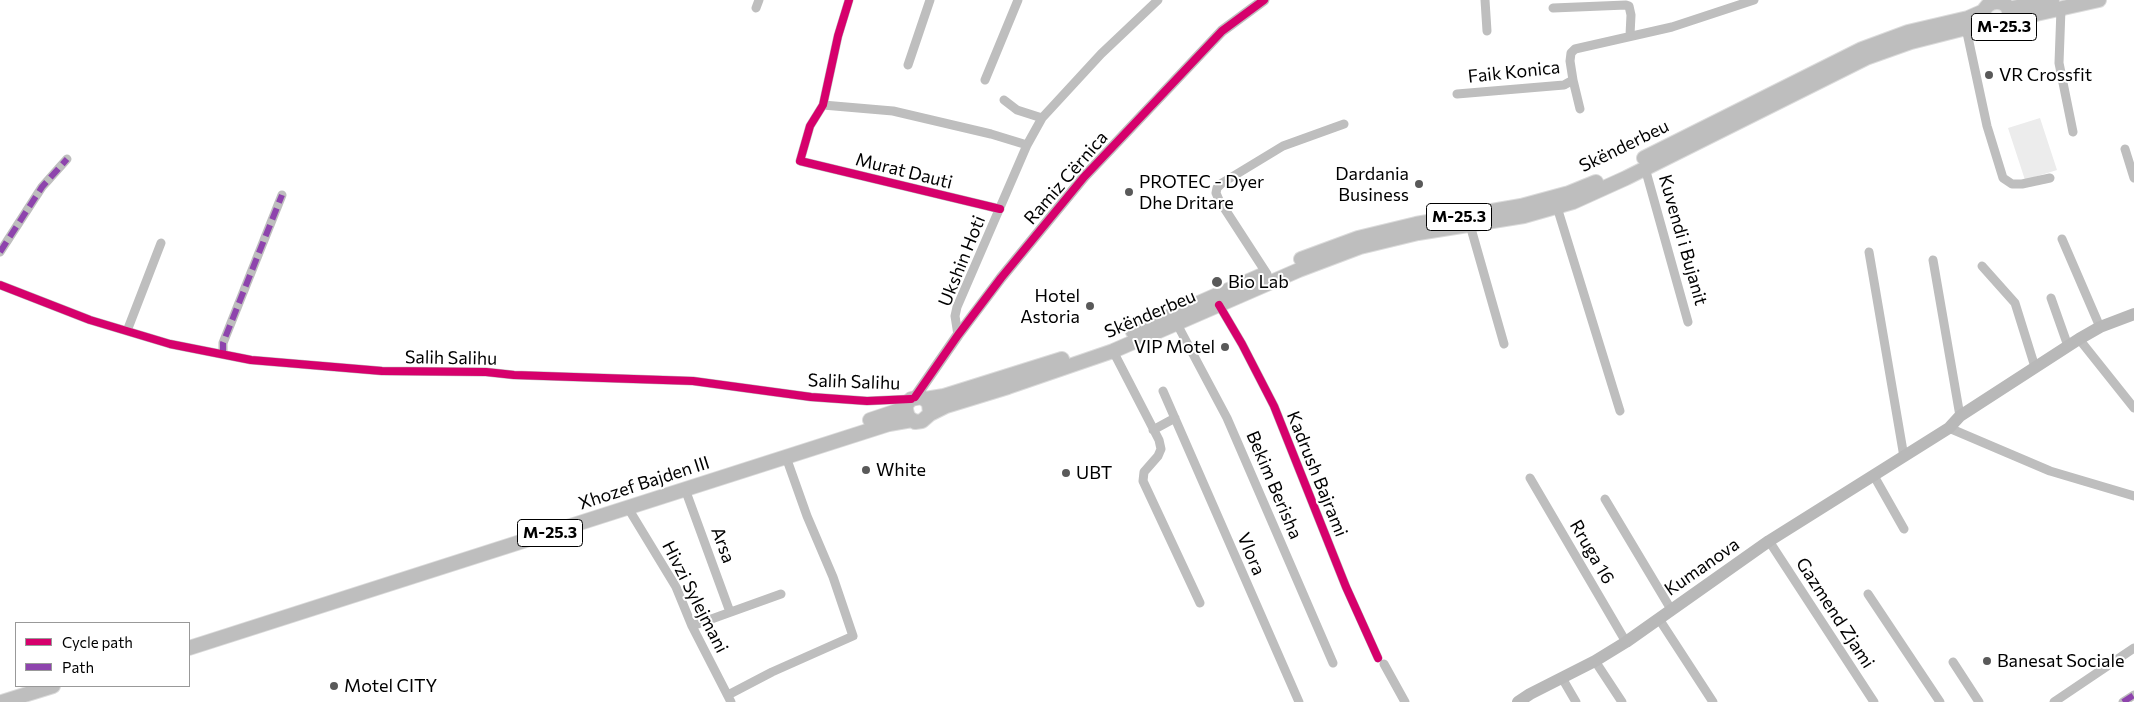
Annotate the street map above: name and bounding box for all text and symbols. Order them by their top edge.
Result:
road number: M-25.3 [1972,14,2036,41]
street label: Faik Konica [1467,56,1561,88]
place label: VR Crossfit [1999,64,2092,86]
marker: VR Crossfit [1983,69,1995,81]
street label: Skënderbeu [1576,115,1672,177]
street label: Ramiz Cërnica [1020,127,1112,229]
street label: Murat Dauti [853,149,955,193]
place label: Dardania Business [1335,163,1409,205]
place label: PROTEC - Dyer Dhe Dritare [1139,171,1264,213]
street label: Kuvendi i Bujanit [1654,172,1712,308]
marker: Dardania Business [1413,178,1425,190]
marker: PROTEC - Dyer Dhe Dritare [1123,186,1135,198]
road number: M-25.3 [1426,203,1492,230]
street label: Ukshin Hoti [934,212,990,310]
place label: Bio Lab [1228,271,1289,293]
marker: Bio Lab [1210,275,1224,289]
place label: Hotel Astoria [1020,285,1080,328]
street label: Skënderbeu [1101,285,1199,343]
marker: Hotel Astoria [1084,300,1096,312]
place label: VIP Motel [1134,336,1215,358]
marker: VIP Motel [1219,341,1231,353]
street label: Salih Salihu [405,346,497,370]
street label: Salih Salihu [807,370,901,394]
street label: Kadrush Bajrami [1282,408,1352,540]
street label: Bekim Berisha [1241,428,1307,542]
street label: Xhozef Bajden III [576,452,712,514]
place label: White [876,459,926,481]
place label: UBT [1076,462,1112,484]
marker: White [860,464,872,476]
marker: UBT [1060,467,1072,479]
street label: Rruga 16 [1565,516,1619,588]
road number: M-25.3 [518,520,582,546]
street label: Arsa [707,524,739,566]
street label: Vlora [1232,529,1270,579]
street label: Kumanova [1660,533,1744,601]
street label: Hivzi Sylejmani [658,538,732,656]
street label: Gazmend Zjami [1791,554,1879,672]
legend [15,622,190,687]
text: Cycle path [62,633,133,651]
place label: Banesat Sociale [1997,650,2125,672]
marker: Banesat Sociale [1981,655,1993,667]
text: Path [62,658,94,676]
place label: Motel CITY [344,675,437,697]
marker: Motel CITY [328,680,340,692]

